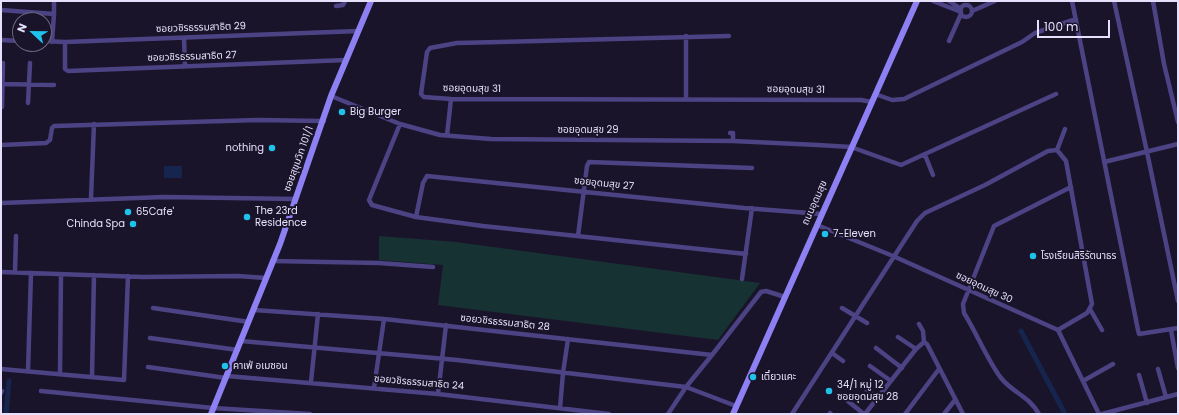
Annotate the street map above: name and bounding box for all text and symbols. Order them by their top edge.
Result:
north arrow [12,12,52,52]
scale bar [1039,12,1112,38]
text: 100 m [1044,18,1078,35]
street label: ซอยวชิรธรรมสาธิต 29 [156,20,246,36]
text: N [13,21,31,35]
street label: ซอยวชิรธรรมสาธิต 27 [147,49,237,65]
street label: ซอยอุดมสุข 31 [443,82,501,96]
street label: ซอยอุดมสุข 31 [767,83,825,97]
place label: Big Burger [350,106,401,118]
marker: Big Burger [337,107,347,117]
street label: ซอยอุดมสุข 29 [557,124,619,136]
street label: ซอยสุขุมวิท 101/1 [282,125,316,193]
place label: nothing [226,142,264,154]
marker: nothing [267,143,277,153]
street label: ซอยอุดมสุข 27 [573,175,635,193]
street label: ถนนอุดมสุข [800,179,830,227]
place label: The 23rd Residence [255,205,307,228]
place label: 65Cafe' [136,206,174,218]
marker: 65Cafe' [123,207,133,217]
marker: The 23rd Residence [242,212,252,222]
place label: Chinda Spa [66,218,125,230]
marker: Chinda Spa [128,219,138,229]
place label: 7-Eleven [833,228,876,240]
marker: 7-Eleven [820,229,830,239]
place label: โรงเรียนสิริรัตนาธร [1041,250,1116,262]
marker: โรงเรียนสิริรัตนาธร [1028,251,1038,261]
street label: ซอยอุดมสุข 30 [954,270,1014,306]
street label: ซอยวชิรธรรมสาธิต 28 [460,312,550,334]
place label: คาเฟ่ อเมซอน [233,360,288,372]
marker: คาเฟ่ อเมซอน [220,361,230,371]
place label: เตี๋ยวแคะ [761,371,796,383]
marker: เตี๋ยวแคะ [748,372,758,382]
street label: ซอยวชิรธรรมสาธิต 24 [374,373,464,393]
place label: 34/1 หมู่ 12 ซอยอุดมสุข 28 [837,379,898,402]
marker: 34/1 หมู่ 12 ซอยอุดมสุข 28 [824,386,834,396]

